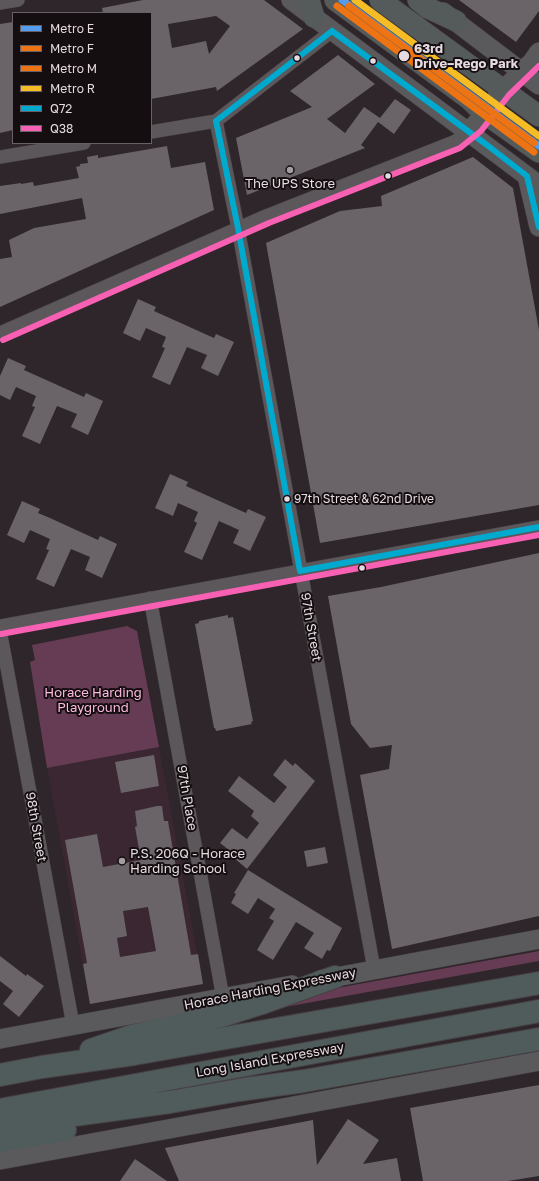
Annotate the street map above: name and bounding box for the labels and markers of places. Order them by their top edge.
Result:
place label: 63rd Drive–Rego Park [414,41,518,72]
marker: 63rd Drive–Rego Park [397,49,411,63]
unlabelled marker [292,53,302,63]
unlabelled marker [368,56,378,66]
marker: The UPS Store [285,165,295,175]
unlabelled marker [383,171,393,181]
place label: The UPS Store [245,176,335,192]
place label: 97th Street & 62nd Drive [294,492,434,506]
marker: 97th Street & 62nd Drive [282,494,292,504]
unlabelled marker [357,563,367,573]
place label: P.S. 206Q - Horace Harding School [130,846,245,877]
marker: P.S. 206Q - Horace Harding School [117,856,127,866]

